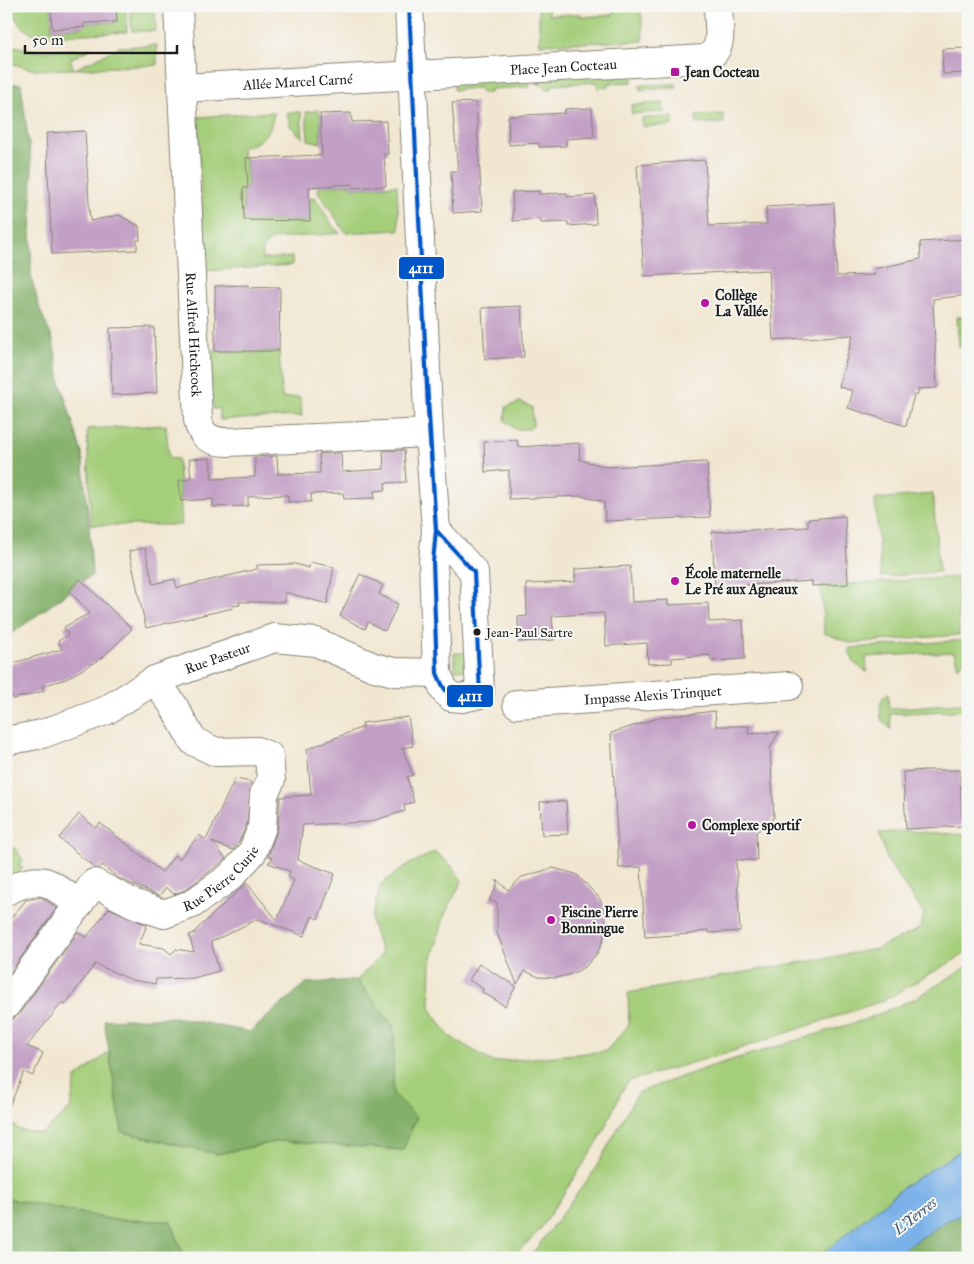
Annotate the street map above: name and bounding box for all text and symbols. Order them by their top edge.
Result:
scale bar [25,22,178,54]
text: 50 m [32,31,64,49]
street label: Place Jean Cocteau [510,56,618,79]
place label: Jean Cocteau [683,64,760,82]
marker: Jean Cocteau [669,66,681,78]
street label: Allée Marcel Carné [241,71,353,94]
line badge: 4111 [398,256,445,280]
text: 4111 [409,260,434,278]
street label: Rue Alfred Hitchcock [182,272,205,398]
place label: Collège La Vallée [715,287,768,320]
marker: Collège La Vallée [699,297,711,309]
place label: École maternelle Le Pré aux Agneaux [685,563,798,599]
marker: École maternelle Le Pré aux Agneaux [669,575,681,587]
place label: Jean-Paul Sartre [484,625,573,641]
marker: Jean-Paul Sartre [472,627,482,637]
street label: Rue Pasteur [183,639,254,678]
street label: Impasse Alexis Trinquet [583,682,722,709]
line badge: 4111 [446,684,494,708]
text: 4111 [458,688,483,706]
place label: Complexe sportif [702,817,802,835]
marker: Complexe sportif [686,819,698,831]
street label: Rue Pierre Curie [181,844,263,916]
place label: Piscine Pierre Bonningue [561,904,638,938]
marker: Piscine Pierre Bonningue [545,914,557,926]
water label: L'Yerres [889,1193,941,1239]

